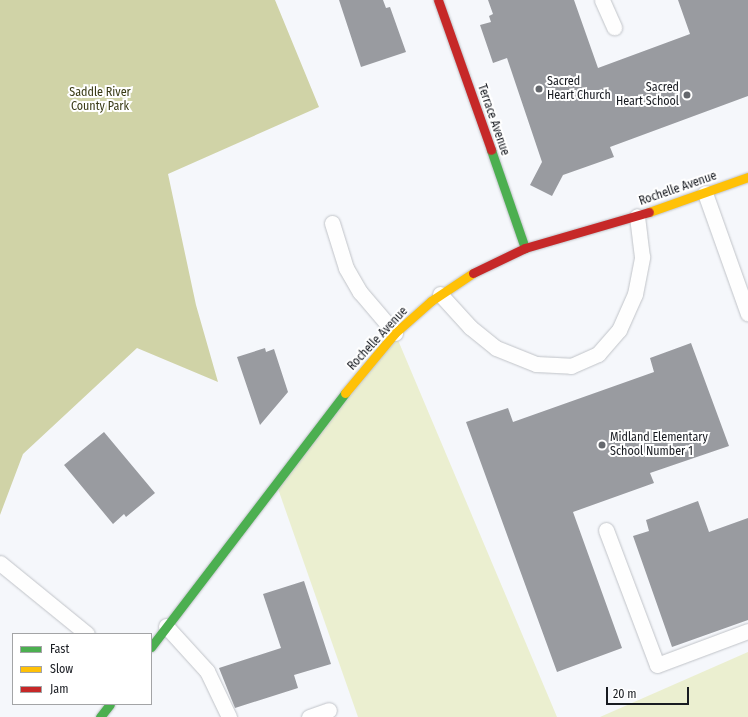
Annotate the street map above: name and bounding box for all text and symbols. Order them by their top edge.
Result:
place label: Sacred Heart Church [547,75,611,103]
place label: Sacred Heart School [616,81,679,109]
street label: Terrace Avenue [474,82,512,158]
marker: Sacred Heart Church [534,84,544,94]
park label: Saddle River County Park [69,86,131,114]
marker: Sacred Heart School [682,90,692,100]
street label: Rochelle Avenue [637,169,719,209]
street label: Rochelle Avenue [345,304,411,374]
place label: Midland Elementary School Number 1 [610,431,708,459]
marker: Midland Elementary School Number 1 [597,440,607,450]
legend [12,633,152,705]
text: Fast [50,642,69,656]
text: Slow [50,662,73,676]
scale bar [608,679,691,705]
text: Jam [50,682,68,696]
text: 20 m [613,687,637,701]

